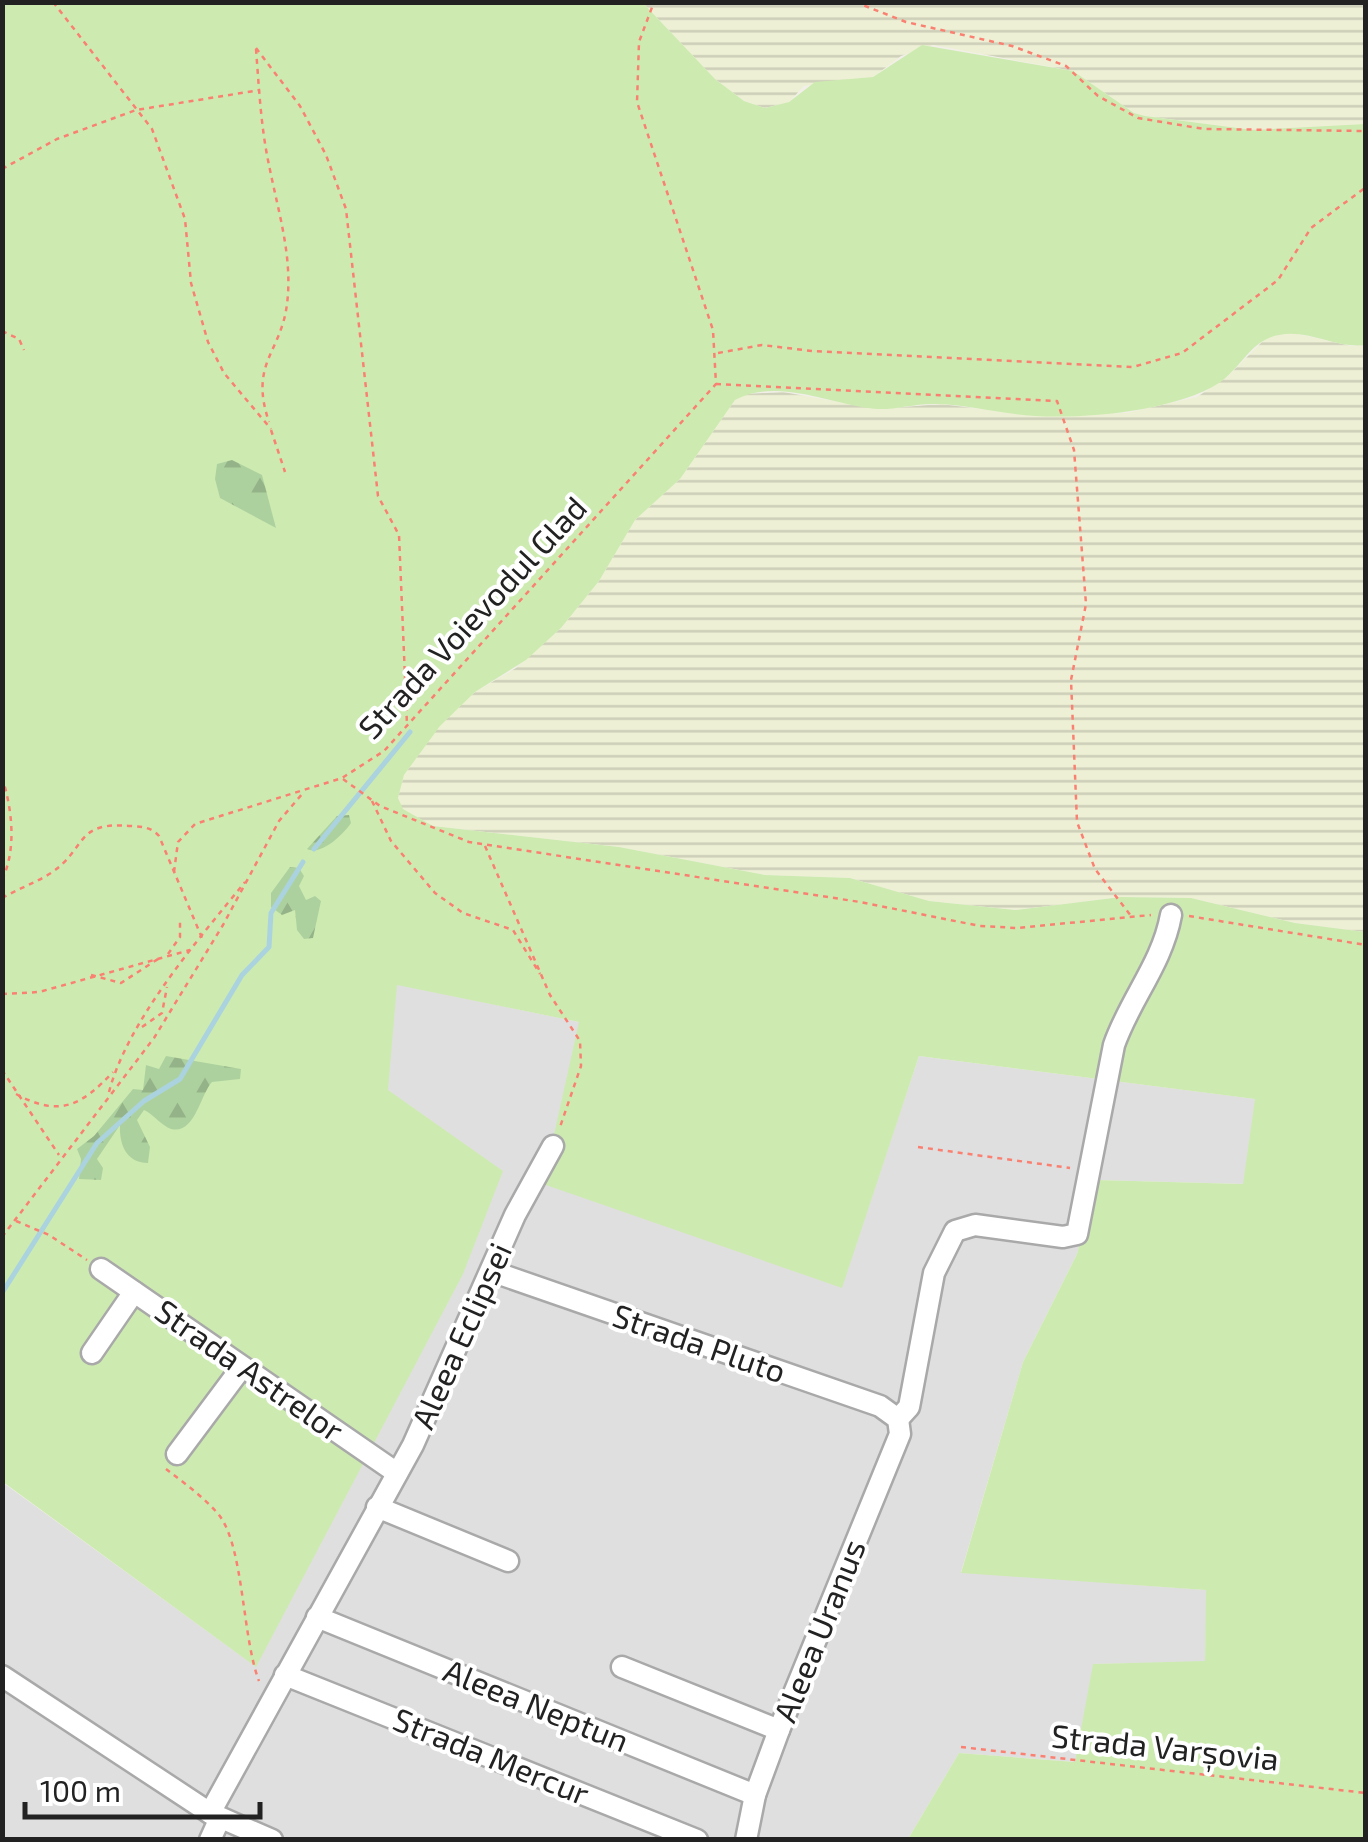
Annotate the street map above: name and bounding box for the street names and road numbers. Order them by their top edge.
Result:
street label: Strada Voievodul Glad [350,488,594,746]
street label: Aleea Eclipsei [402,1236,518,1434]
street label: Strada Astrelor [149,1290,352,1448]
street label: Strada Pluto [608,1295,791,1389]
street label: Aleea Uranus [764,1534,872,1727]
street label: Aleea Neptun [439,1650,635,1758]
street label: Strada Mercur [388,1699,595,1812]
street label: Strada Varșovia [1049,1715,1281,1780]

